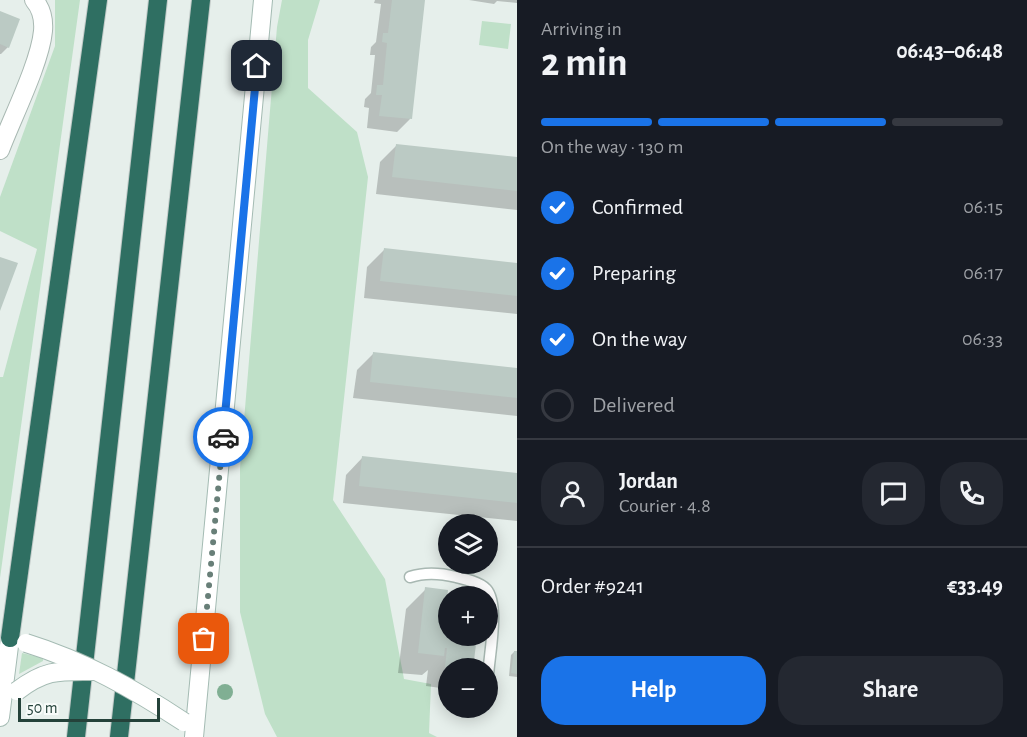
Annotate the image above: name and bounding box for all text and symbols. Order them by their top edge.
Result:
text: Arriving in [541,19,622,39]
pin [231,40,282,91]
text: 06:43–06:48 [896,40,1003,62]
text: 2 min [541,44,628,83]
icon: home [240,49,273,82]
text: On the way · 130 m [541,137,683,157]
icon: check [541,191,574,224]
text: Confirmed [592,196,683,218]
text: 06:15 [963,197,1003,217]
icon: check [541,257,574,290]
text: Preparing [592,262,676,284]
text: 06:17 [963,263,1003,283]
icon: check [541,323,574,356]
text: On the way [592,328,687,350]
text: 06:33 [962,329,1003,349]
text: Delivered [592,394,675,416]
courier [193,407,253,467]
icon: car [207,421,240,454]
button: person [541,462,604,525]
button: chat [862,462,925,525]
button: phone [940,462,1003,525]
text: Jordan [619,470,678,492]
text: Courier · 4.8 [619,496,711,516]
map controls [438,514,498,718]
button: layers [438,514,498,574]
text: Order #9241 [541,575,644,597]
text: €33.49 [947,575,1003,597]
button: + [438,586,498,646]
pin [178,613,229,664]
icon: bag [187,622,220,655]
button: Help [541,656,766,725]
button: Share [778,656,1003,725]
button: − [438,658,498,718]
scale bar [18,695,160,722]
text: 50 m [27,700,58,716]

